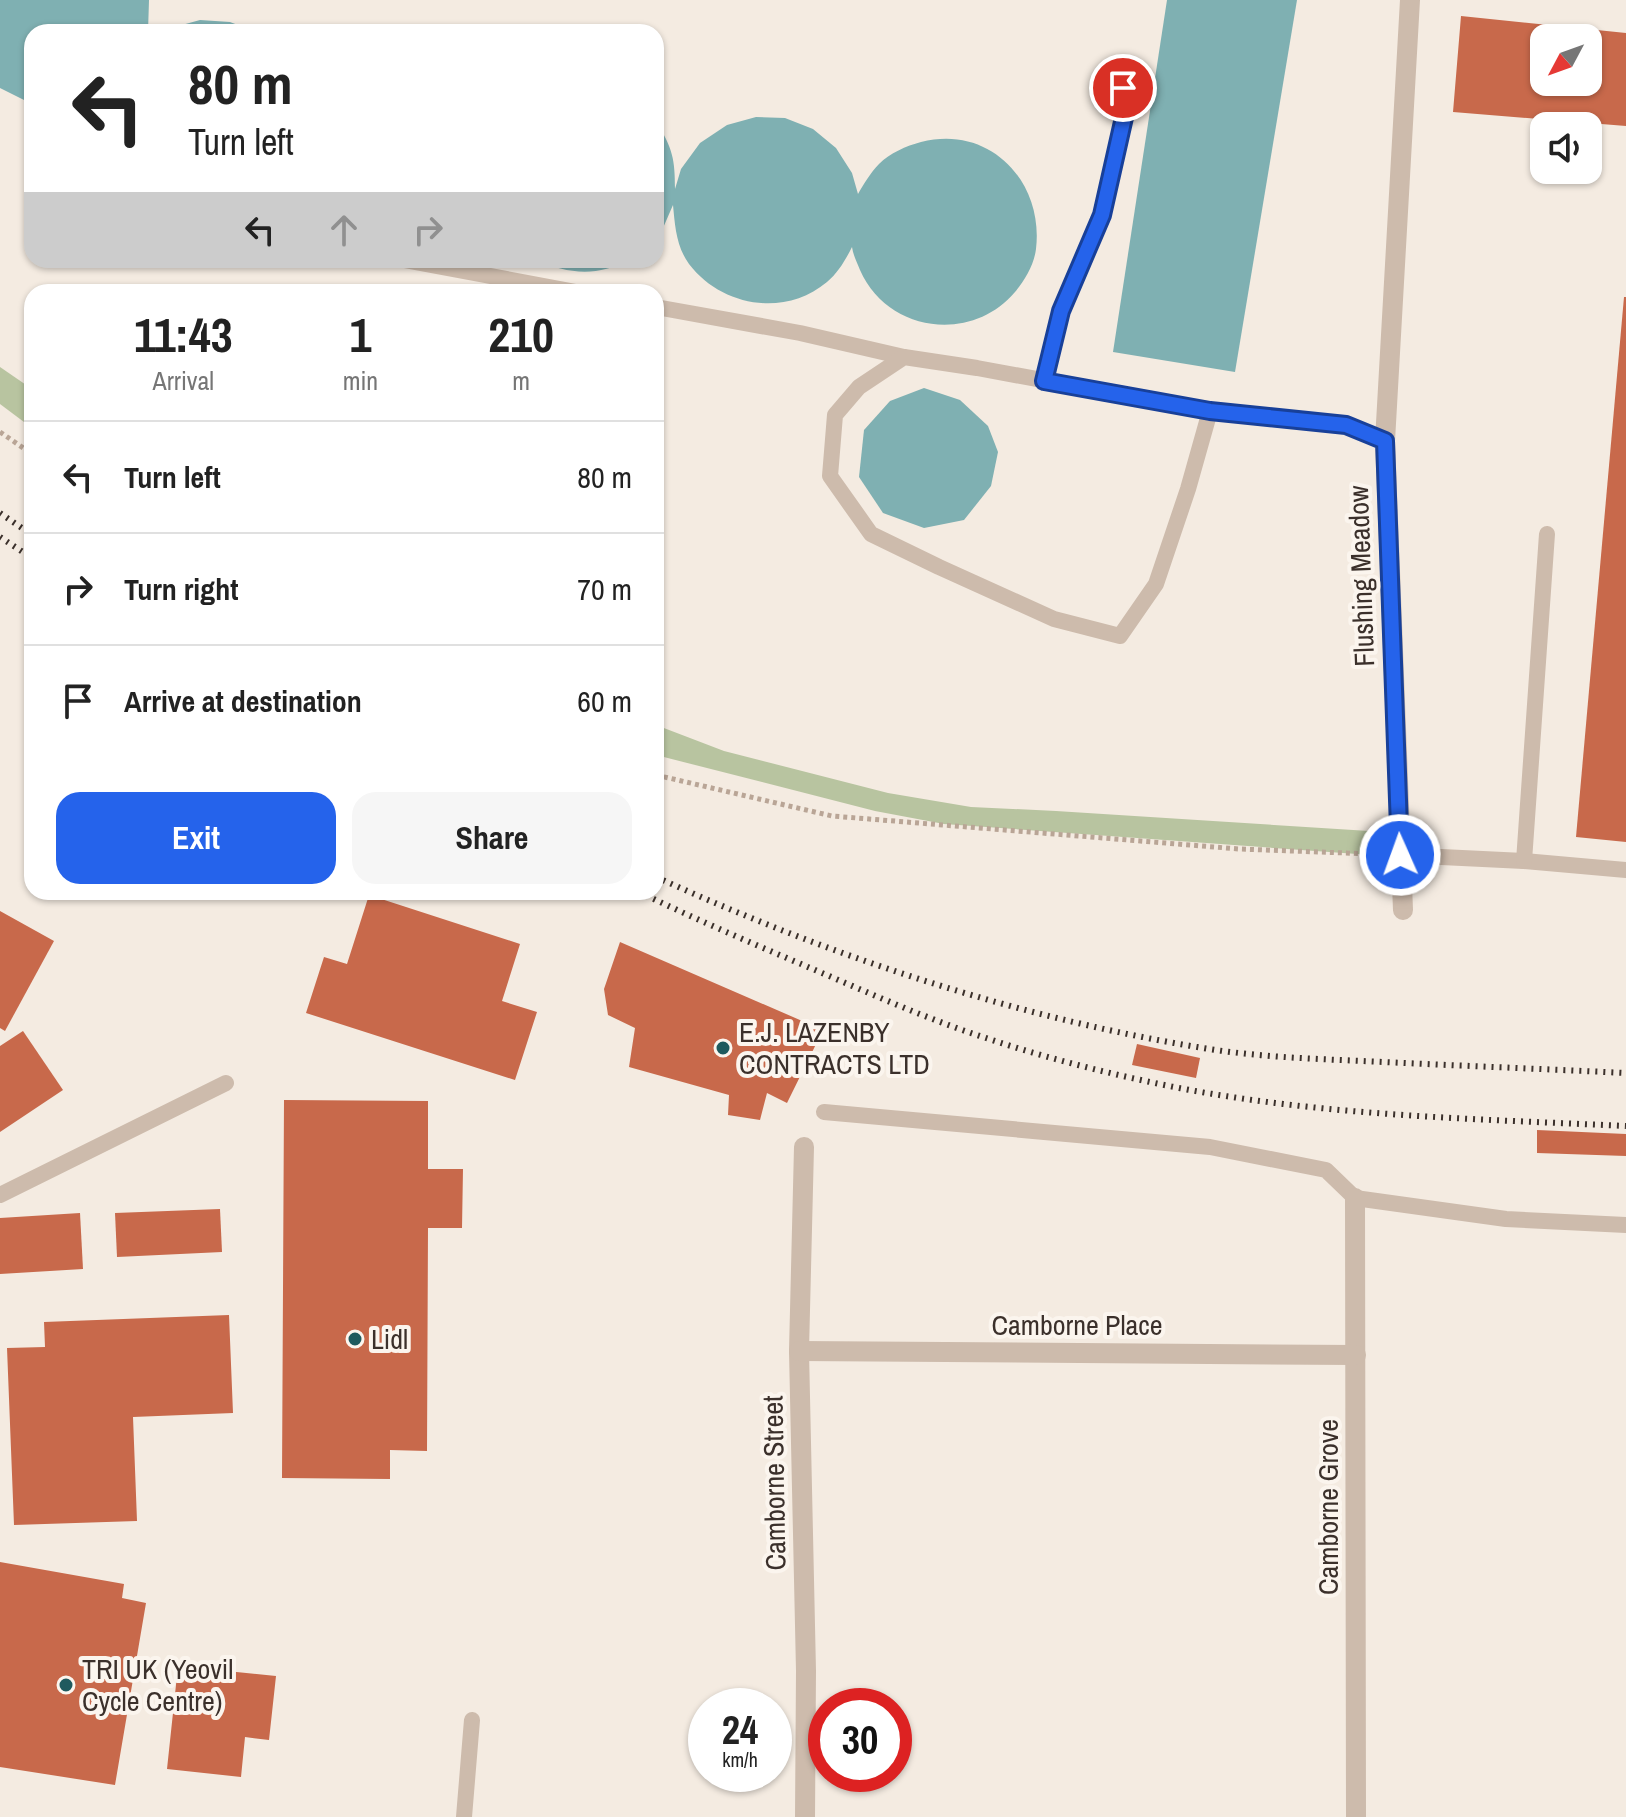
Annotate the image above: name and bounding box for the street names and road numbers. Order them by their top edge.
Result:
street label: Flushing Meadow [1339,484,1383,667]
street label: Camborne Place [992,1306,1163,1344]
street label: Camborne Street [753,1395,795,1571]
street label: Camborne Grove [1309,1419,1347,1595]

